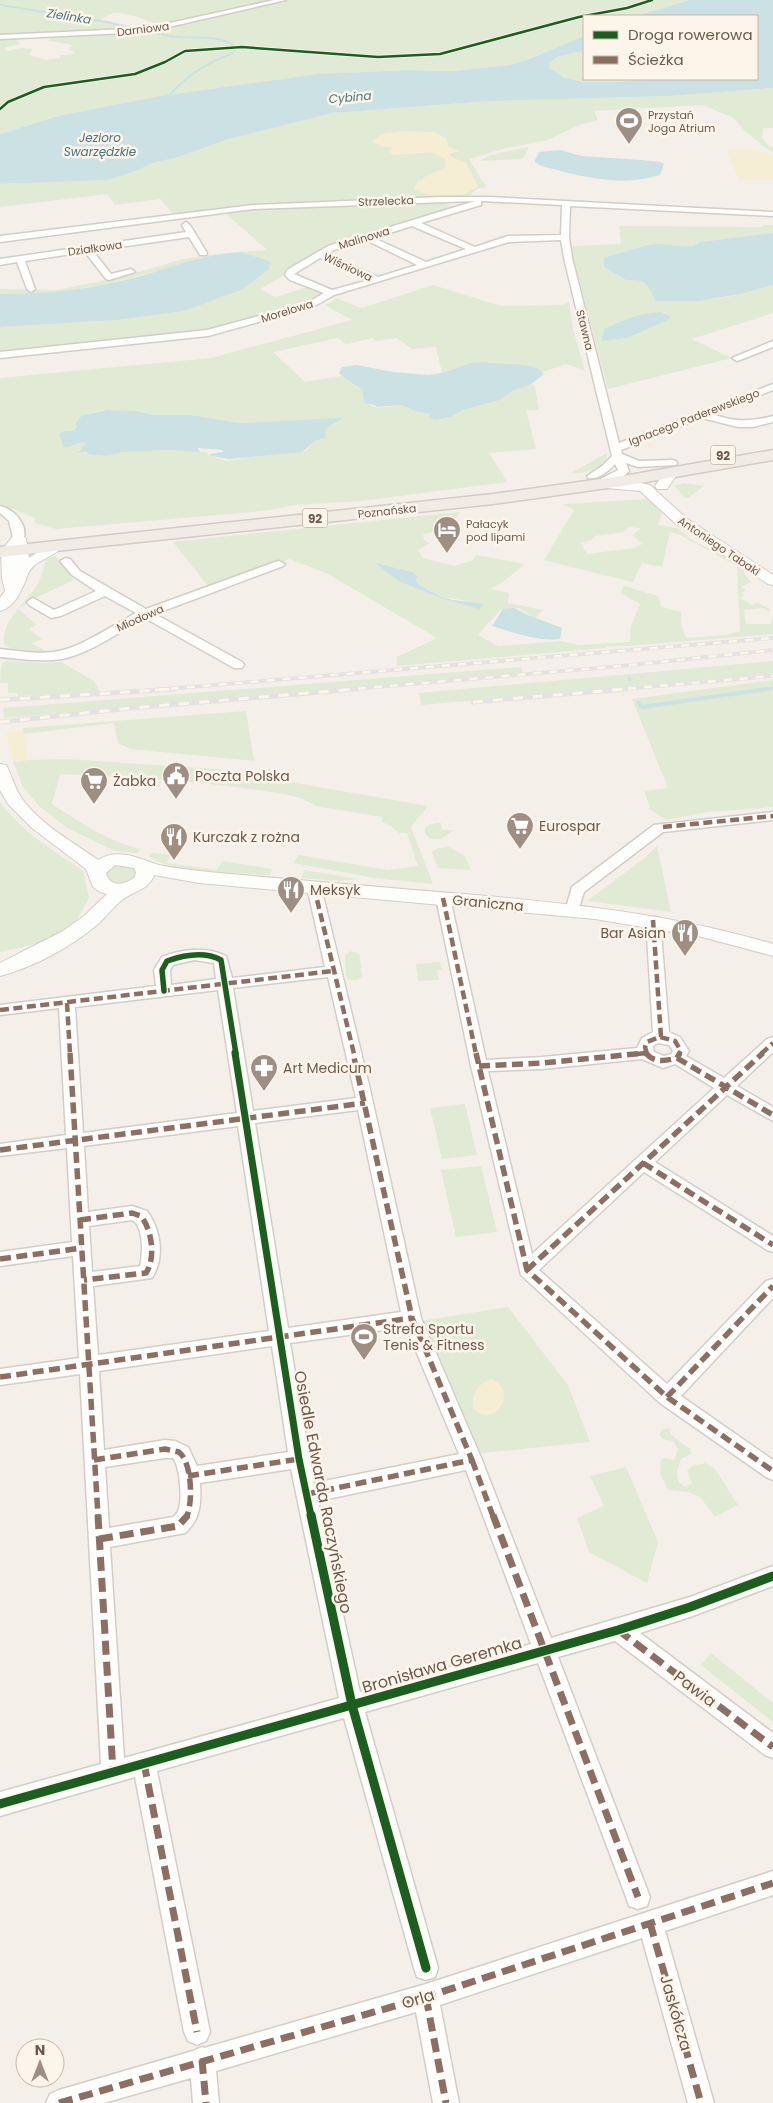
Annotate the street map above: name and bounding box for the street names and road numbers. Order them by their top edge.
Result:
street label: Darniowa [116,18,170,40]
street label: Strzelecka [358,192,414,210]
street label: Malinowa [336,223,392,253]
street label: Działkowa [67,236,123,260]
street label: Wiśniowa [321,249,375,285]
street label: Morelowa [259,296,315,326]
street label: Stawna [572,308,598,352]
street label: Ignacego Paderewskiego [626,385,762,449]
road number: 92 [710,446,736,464]
street label: Poznańska [357,500,417,522]
road number: 92 [302,508,328,528]
street label: Antoniego Tabaki [675,512,764,580]
street label: Miodowa [114,600,166,636]
street label: Graniczna [452,890,524,916]
street label: Osiedle Edwarda Raczyńskiego [288,1369,358,1615]
street label: Bronisława Geremka [359,1631,525,1699]
street label: Pawia [669,1665,721,1713]
street label: Jaskółcza [654,1972,698,2054]
street label: Orla [399,1983,437,2015]

